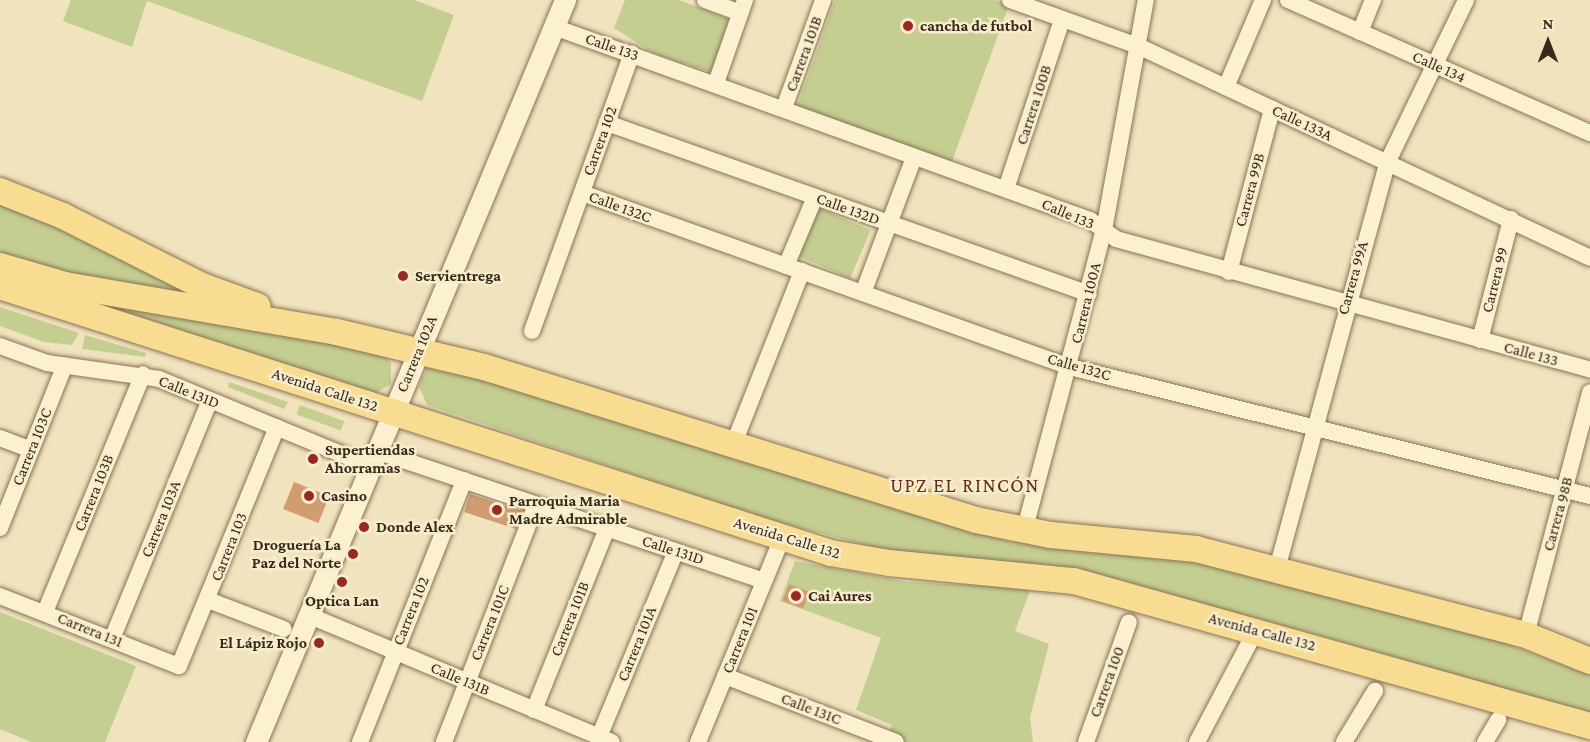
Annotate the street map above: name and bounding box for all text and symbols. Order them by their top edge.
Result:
north arrow [1518,12,1578,72]
street label: Carrera 101B [781,14,827,94]
text: N [1543,15,1553,32]
place label: cancha de futbol [920,16,1032,36]
marker: cancha de futbol [901,19,915,33]
street label: Calle 133 [583,29,641,65]
street label: Calle 134 [1409,47,1469,87]
street label: Carrera 100B [1012,63,1056,147]
street label: Calle 133A [1269,101,1335,145]
street label: Carrera 102 [579,104,621,178]
street label: Carrera 99B [1231,151,1269,229]
street label: Calle 132C [586,187,654,227]
street label: Calle 132D [814,189,882,229]
street label: Calle 133 [1039,194,1097,234]
street label: Carrera 99A [1333,239,1373,317]
street label: Carrera 99 [1478,245,1512,315]
street label: Carrera 100A [1067,260,1105,346]
place label: Servientrega [415,266,501,286]
marker: Servientrega [396,269,410,283]
street label: Carrera 102A [392,313,442,395]
street label: Calle 133 [1502,338,1560,370]
street label: Calle 132C [1045,349,1113,385]
street label: Avenida Calle 132 [270,364,380,416]
street label: Calle 131D [156,371,222,413]
street label: Carrera 103C [8,405,56,489]
place label: Supertiendas Ahorramas [325,440,415,478]
street label: Carrera 103B [70,452,118,534]
marker: Supertiendas Ahorramas [306,452,320,466]
district label: UPZ EL RINCÓN [890,473,1040,497]
street label: Carrera 98B [1539,475,1577,553]
street label: Carrera 103A [137,478,185,560]
place label: Casino [321,486,367,506]
marker: Casino [302,489,316,503]
place label: Parroquia Maria Madre Admirable [509,491,627,529]
marker: Parroquia Maria Madre Admirable [490,503,504,517]
street label: Carrera 103 [207,510,251,584]
street label: Avenida Calle 132 [731,513,843,563]
place label: Donde Alex [376,517,453,537]
marker: Donde Alex [357,520,371,534]
street label: Calle 131D [640,531,706,569]
place label: Droguería La Paz del Norte [252,535,341,573]
marker: Droguería La Paz del Norte [346,547,360,561]
street label: Carrera 102 [389,574,433,648]
marker: Optica Lan [335,575,349,589]
street label: Carrera 101B [546,579,594,659]
street label: Carrera 101C [466,582,514,664]
place label: Cai Aures [808,586,872,606]
marker: Cai Aures [789,589,803,603]
place label: Optica Lan [305,591,379,611]
street label: Carrera 101A [613,604,661,684]
street label: Carrera 101 [718,604,762,676]
street label: Carrera 131 [54,608,126,652]
street label: Avenida Calle 132 [1206,608,1318,656]
place label: El Lápiz Rojo [219,633,307,653]
marker: El Lápiz Rojo [312,636,326,650]
street label: Carrera 100 [1085,644,1129,720]
street label: Calle 131B [428,658,492,700]
street label: Calle 131C [778,689,844,729]

